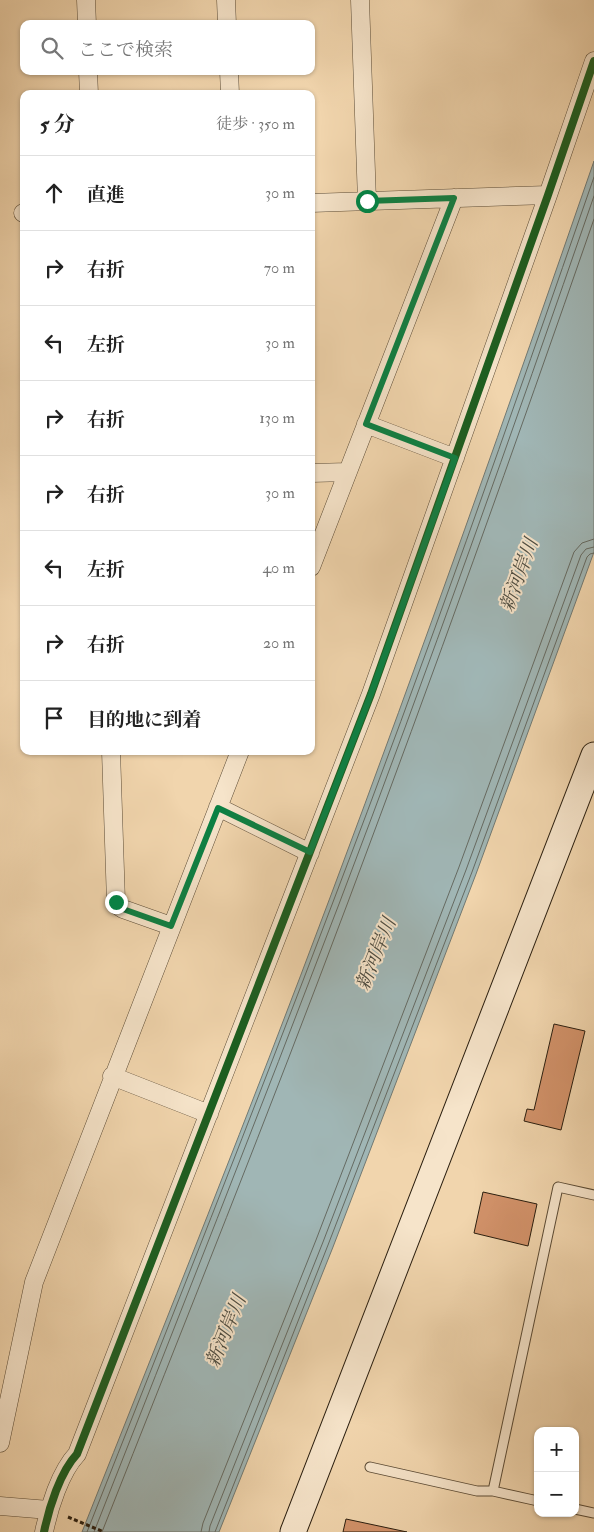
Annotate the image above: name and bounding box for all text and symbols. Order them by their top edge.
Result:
search box [20,20,315,75]
icon: search [38,34,66,62]
text: ここで検索 [78,38,173,62]
text: 5 分 [40,111,75,138]
text: 徒歩 · 350 m [216,114,295,134]
icon: ahead [40,179,68,207]
text: 直進 [87,183,125,207]
text: 30 m [265,183,295,203]
route start [356,190,379,213]
icon: right [40,254,68,282]
text: 右折 [87,258,125,282]
text: 70 m [264,258,295,278]
icon: left [40,329,68,357]
text: 左折 [87,333,125,357]
text: 30 m [265,333,295,353]
icon: right [40,404,68,432]
text: 右折 [87,408,125,432]
text: 130 m [259,408,295,428]
icon: right [40,479,68,507]
text: 右折 [87,483,125,507]
text: 30 m [265,483,295,503]
water label: 新河岸川 [495,533,544,615]
icon: left [40,554,68,582]
text: 左折 [87,558,125,582]
text: 40 m [262,558,295,578]
icon: right [40,629,68,657]
text: 右折 [87,633,125,657]
text: 20 m [263,633,295,653]
icon: arrive [40,704,68,732]
text: 目的地に到着 [87,708,201,732]
route end [105,891,128,914]
water label: 新河岸川 [351,912,402,994]
water label: 新河岸川 [201,1289,252,1371]
map controls [534,1427,579,1517]
button: + [534,1427,579,1472]
button: − [534,1472,579,1517]

